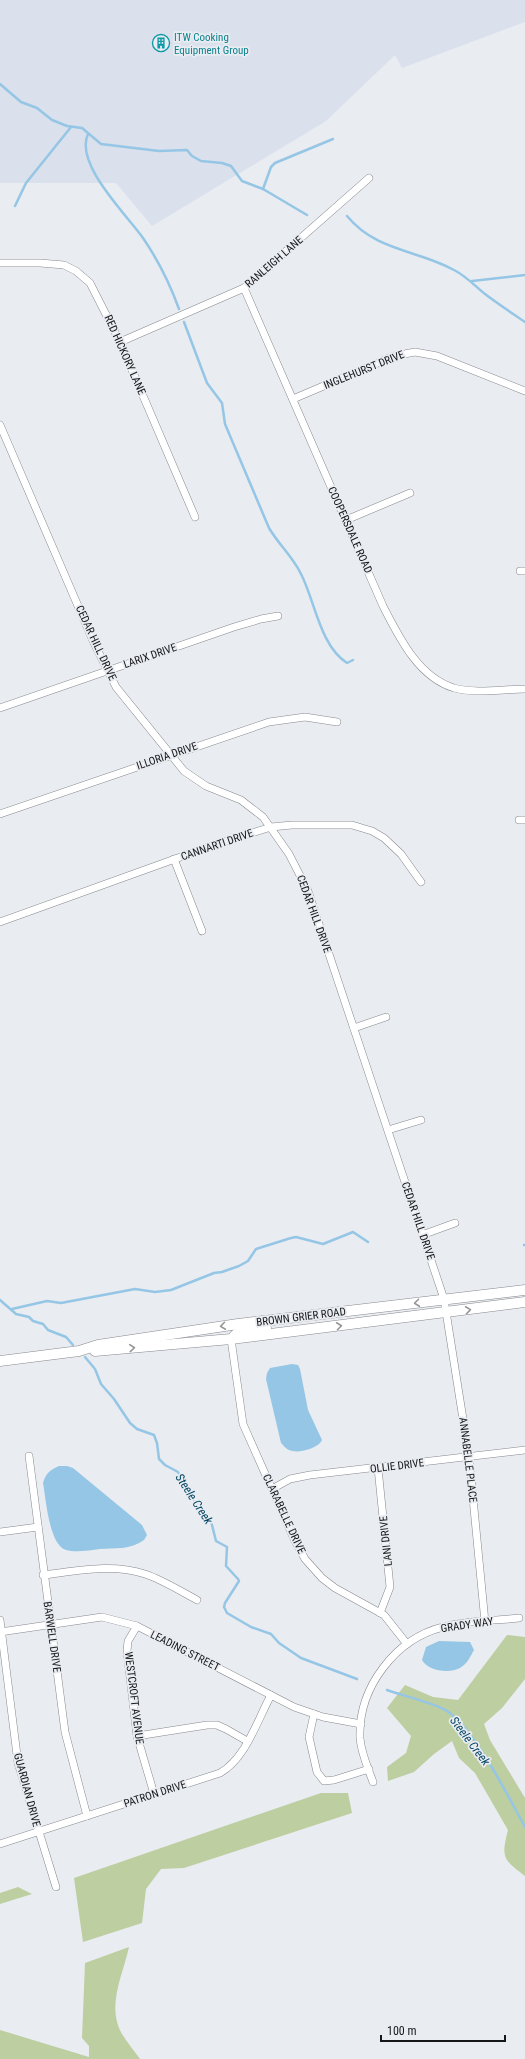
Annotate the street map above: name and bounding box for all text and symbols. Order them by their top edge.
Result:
place label: ITW Cooking Equipment Group [174,31,249,57]
building icon: ITW Cooking Equipment Group [151,33,171,53]
street label: RANLEIGH LANE [242,233,306,291]
street label: RED HICKORY LANE [102,313,149,398]
street label: INGLEHURST DRIVE [322,348,407,392]
street label: COOPERSDALE ROAD [325,485,375,575]
street label: CEDAR HILL DRIVE [73,603,119,683]
street label: LARIX DRIVE [122,641,179,671]
street label: ILLORIA DRIVE [135,739,200,772]
street label: CANNARTI DRIVE [179,826,255,863]
street label: CEDAR HILL DRIVE [294,873,334,955]
street label: CEDAR HILL DRIVE [399,1180,438,1262]
one-way arrow [414,1298,420,1307]
street label: BROWN GRIER ROAD [256,1305,346,1329]
one-way arrow [465,1306,471,1315]
one-way arrow [220,1321,227,1330]
one-way arrow [336,1322,342,1331]
one-way arrow [129,1344,135,1353]
street label: ANNABELLE PLACE [456,1417,480,1504]
street label: OLLIE DRIVE [369,1456,425,1476]
water label: Steele Creek [172,1471,216,1528]
street label: CLARABELLE DRIVE [260,1472,308,1556]
street label: LANI DRIVE [377,1515,395,1567]
street label: BARWELL DRIVE [41,1601,63,1674]
street label: GRADY WAY [440,1615,494,1635]
street label: LEADING STREET [148,1628,222,1674]
street label: WESTCROFT AVENUE [122,1651,146,1746]
water label: Steele Creek [447,1714,493,1769]
street label: GUARDIAN DRIVE [11,1752,43,1829]
street label: PATRON DRIVE [122,1778,188,1810]
scale bar [381,2017,505,2043]
text: 100 m [387,2024,417,2038]

